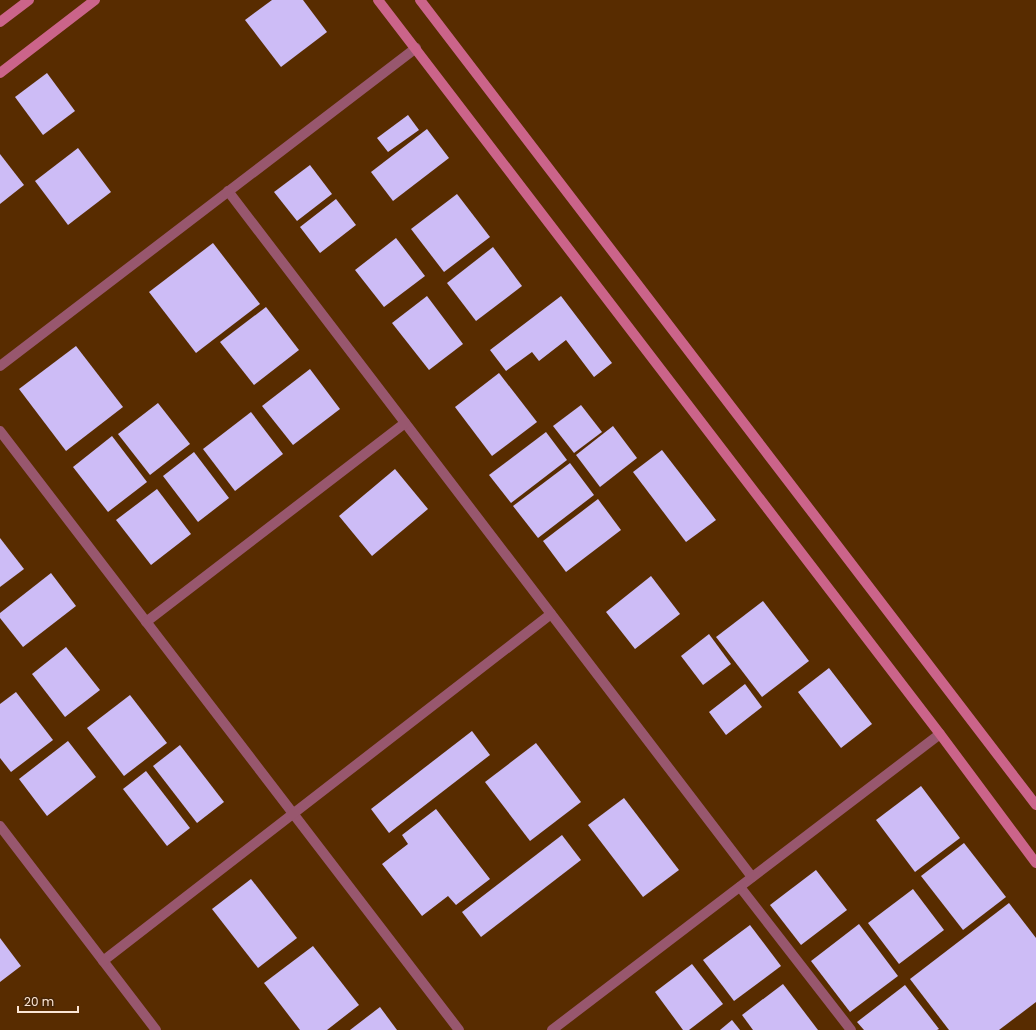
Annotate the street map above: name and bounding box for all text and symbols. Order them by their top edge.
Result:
scale bar [18,988,78,1014]
text: 20 m [24,993,54,1010]

